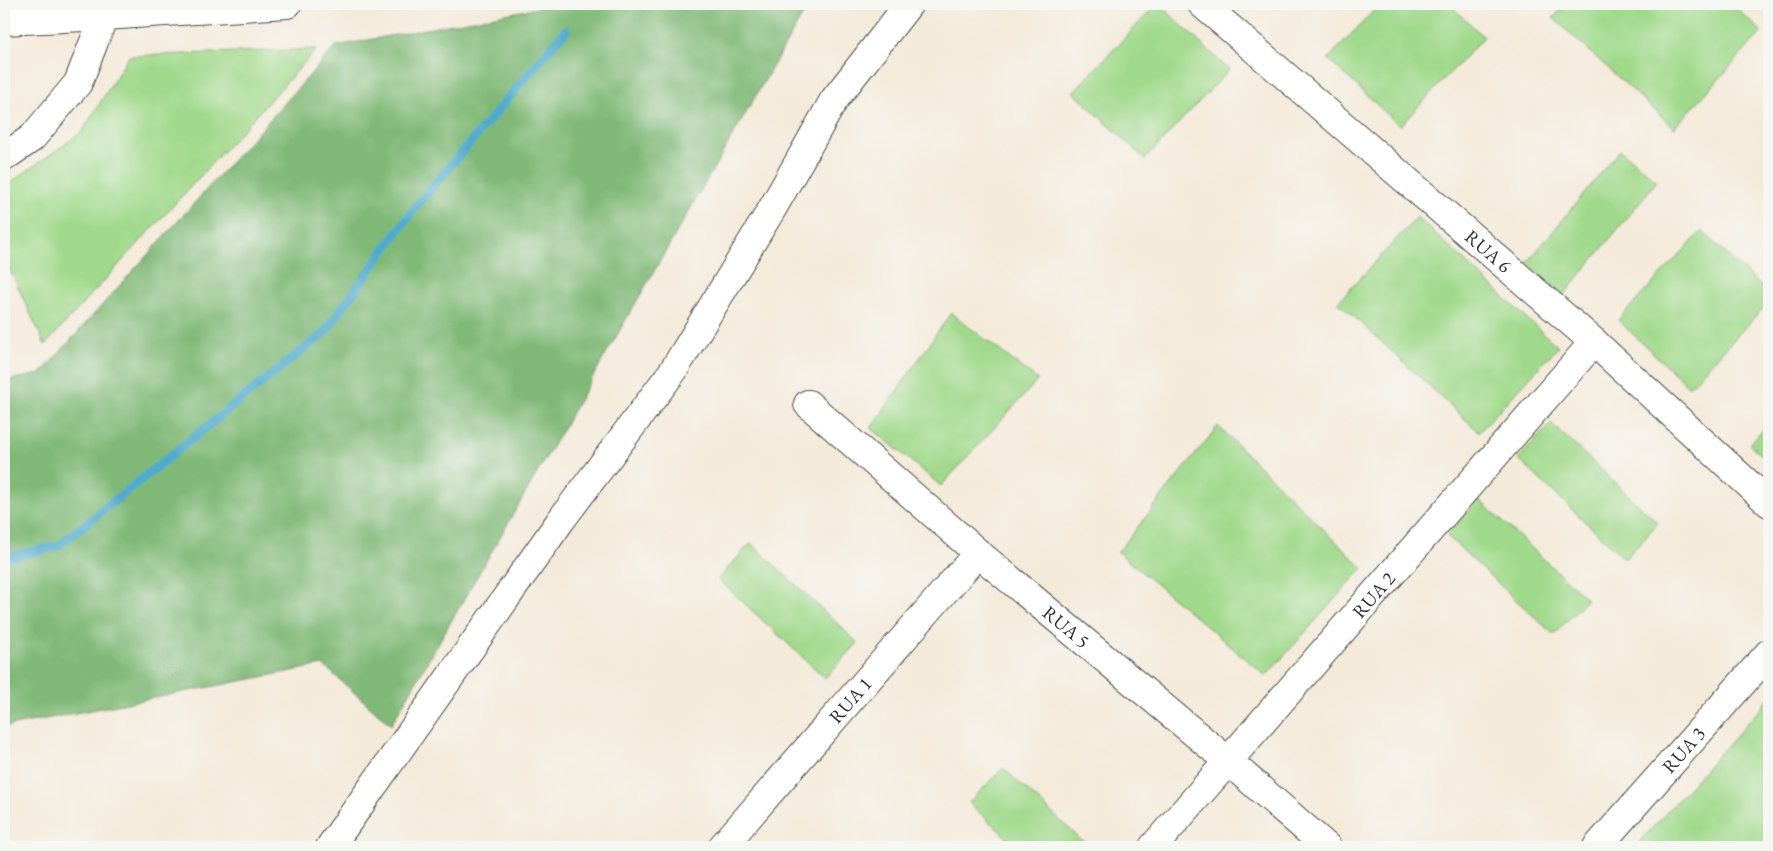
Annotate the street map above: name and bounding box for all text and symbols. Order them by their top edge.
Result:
street label: RUA 6 [1460,224,1517,278]
street label: RUA 2 [1346,566,1400,623]
street label: RUA 5 [1038,600,1095,653]
street label: RUA 1 [823,671,877,728]
street label: RUA 3 [1656,721,1710,778]

